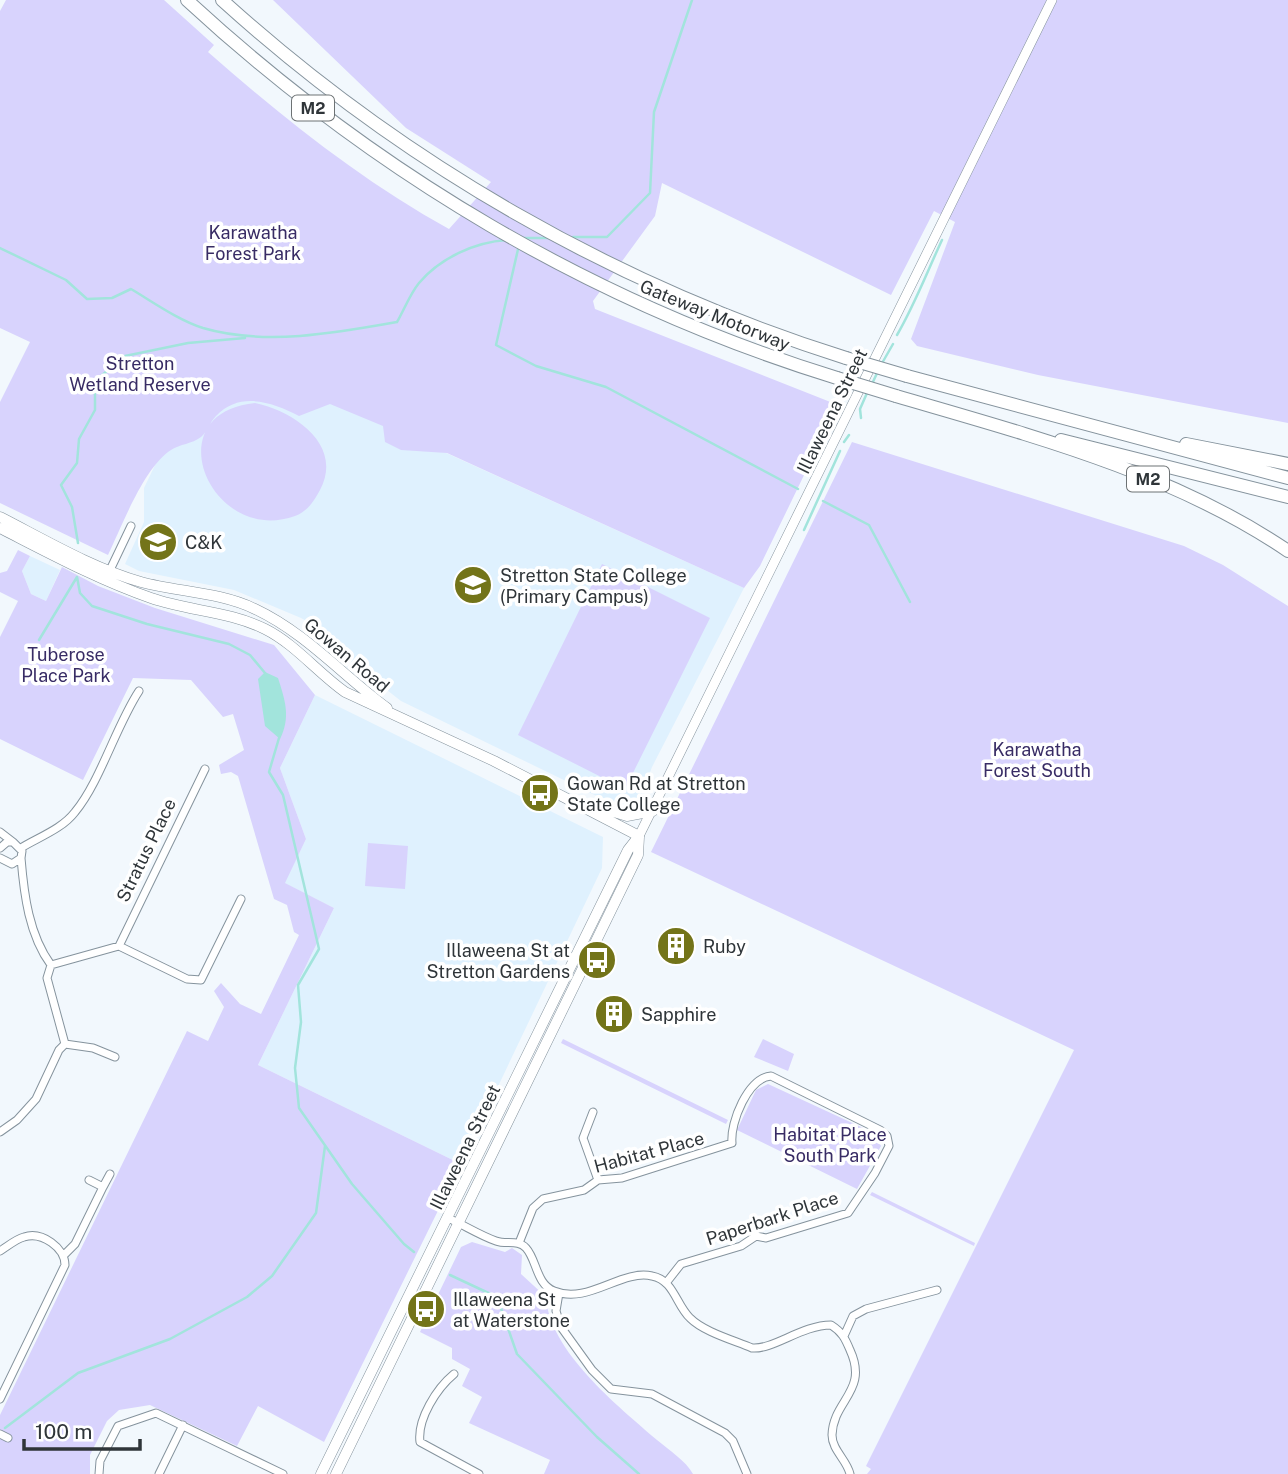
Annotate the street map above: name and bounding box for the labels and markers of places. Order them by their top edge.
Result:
school or university icon: C&K [137,521,179,563]
place label: C&K [185,532,222,553]
school or university icon: Stretton State College (Primary Campus) [452,564,494,606]
place label: Stretton State College (Primary Campus) [500,565,687,607]
bus stop icon: Gowan Rd at Stretton State College [519,772,561,814]
place label: Gowan Rd at Stretton State College [567,773,746,815]
building icon: Ruby [655,925,697,967]
place label: Ruby [703,936,746,957]
bus stop icon: Illaweena St at Stretton Gardens [576,939,618,981]
place label: Illaweena St at Stretton Gardens [426,940,570,982]
building icon: Sapphire [593,993,635,1035]
place label: Sapphire [641,1004,716,1025]
bus stop icon: Illaweena St at Waterstone [405,1288,447,1330]
place label: Illaweena St at Waterstone [453,1289,570,1331]

